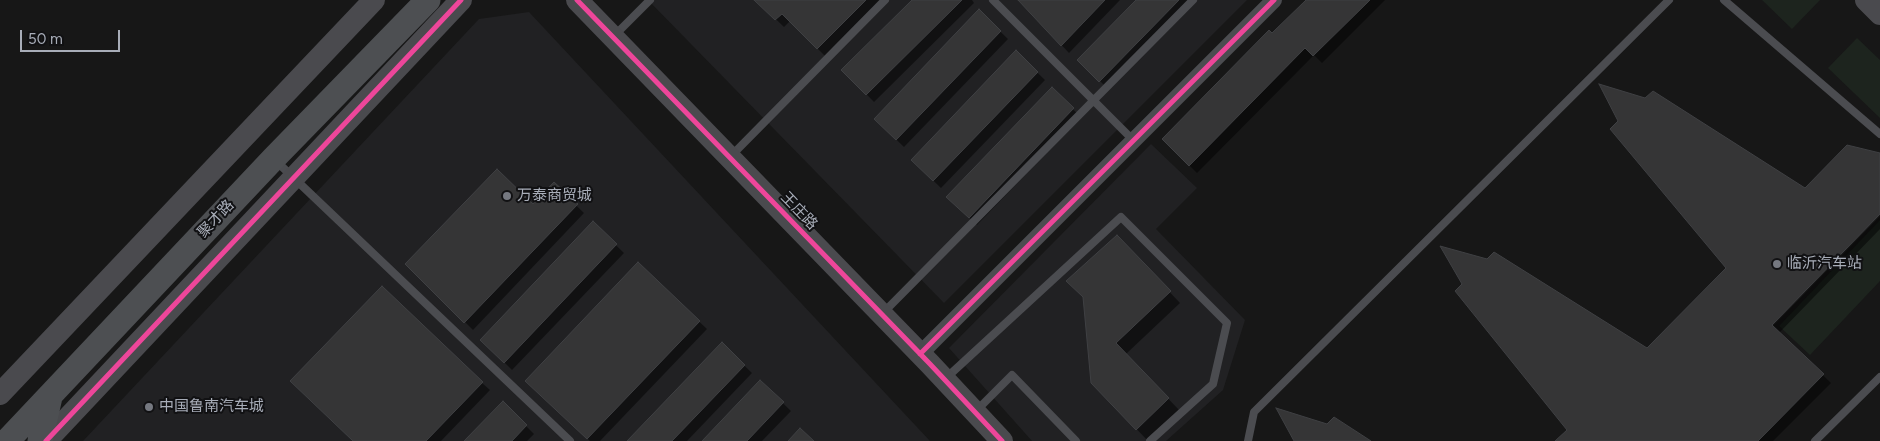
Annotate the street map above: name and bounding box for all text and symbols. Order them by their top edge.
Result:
scale bar [22,20,122,52]
text: 50 m [28,30,63,48]
place label: 万泰商贸城 [517,187,592,205]
street label: 王庄路 [777,189,821,233]
marker: 万泰商贸城 [501,190,513,202]
street label: 聚才路 [194,196,238,242]
place label: 临沂汽车站 [1787,255,1862,273]
marker: 临沂汽车站 [1771,258,1783,270]
place label: 中国鲁南汽车城 [159,398,264,416]
marker: 中国鲁南汽车城 [143,401,155,413]

